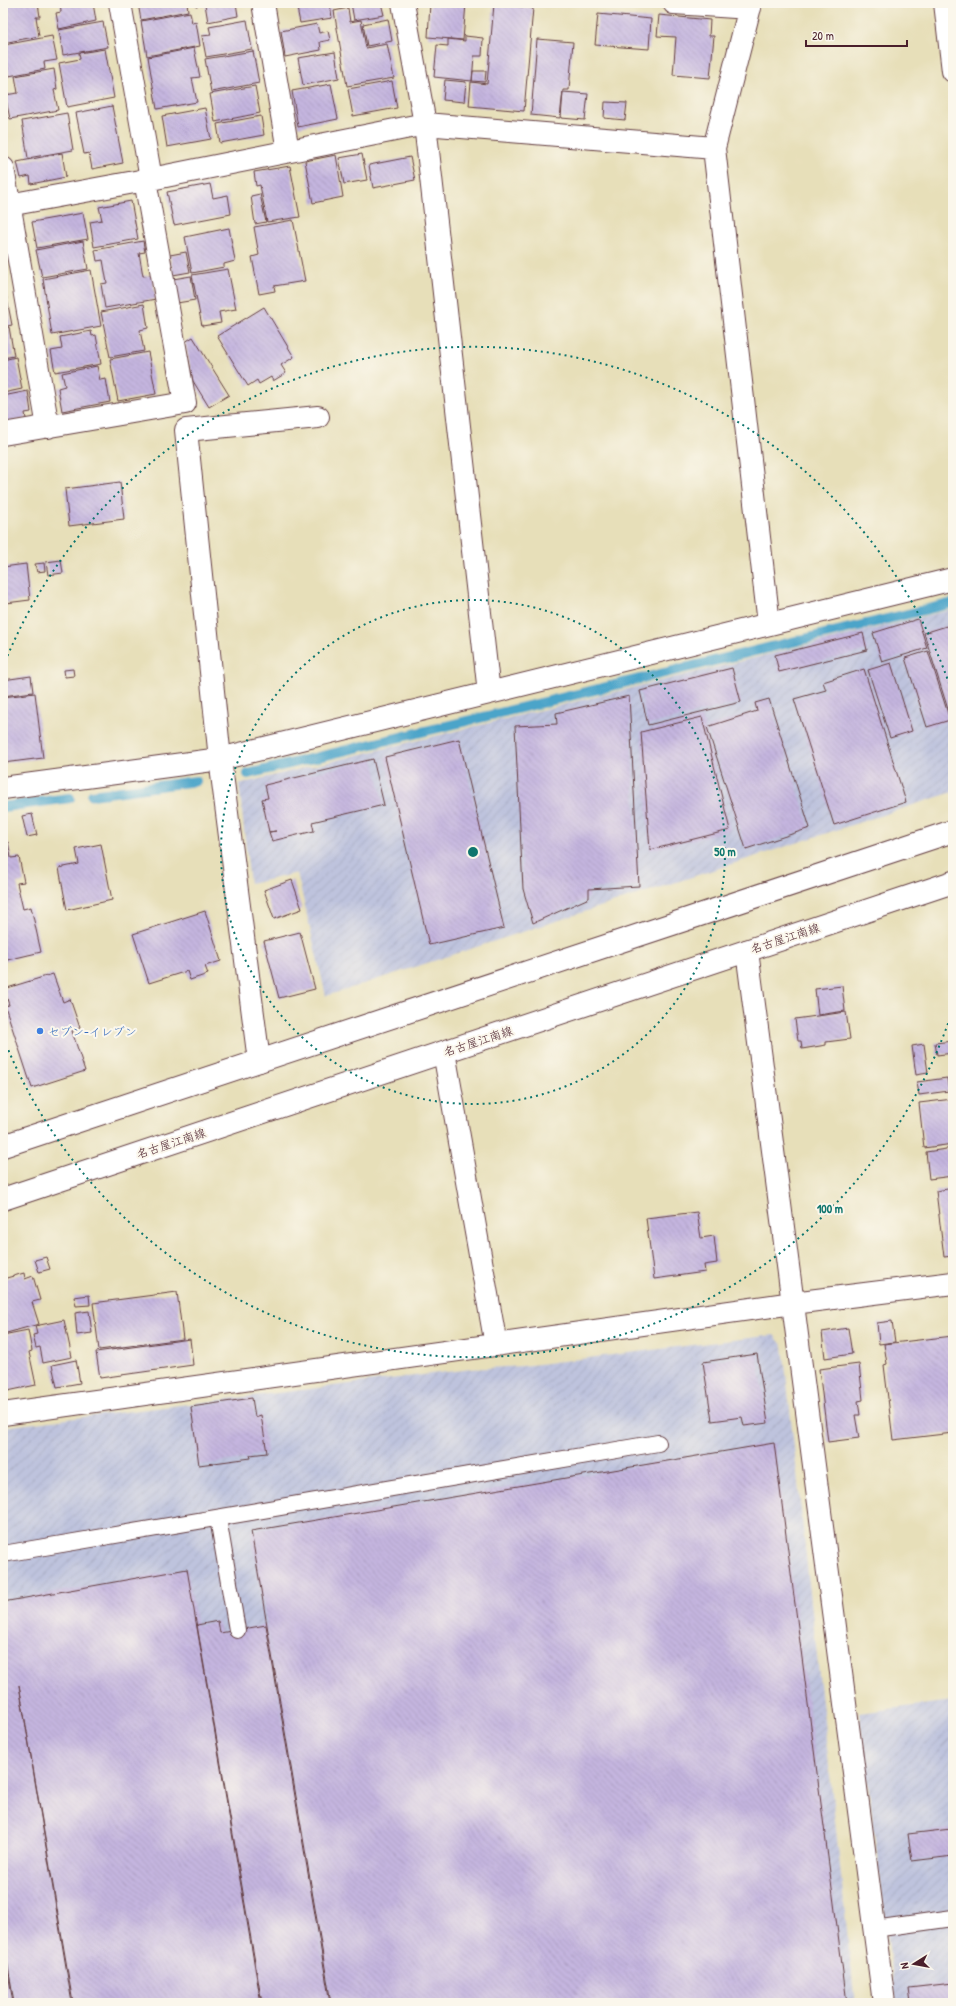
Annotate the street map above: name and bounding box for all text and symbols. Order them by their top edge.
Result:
scale bar [806,22,907,48]
text: 20 m [812,27,834,44]
text: 50 m [714,843,736,860]
centre of rings [466,845,480,859]
street label: 名古屋江南線 [748,919,822,957]
street label: 名古屋江南線 [441,1022,515,1060]
place label: セブン-イレブン [48,1023,137,1040]
marker: セブン-イレブン [35,1026,45,1036]
street label: 名古屋江南線 [134,1124,208,1162]
text: 100 m [817,1200,843,1217]
north arrow [894,1944,934,1984]
text: N [897,1962,912,1970]

